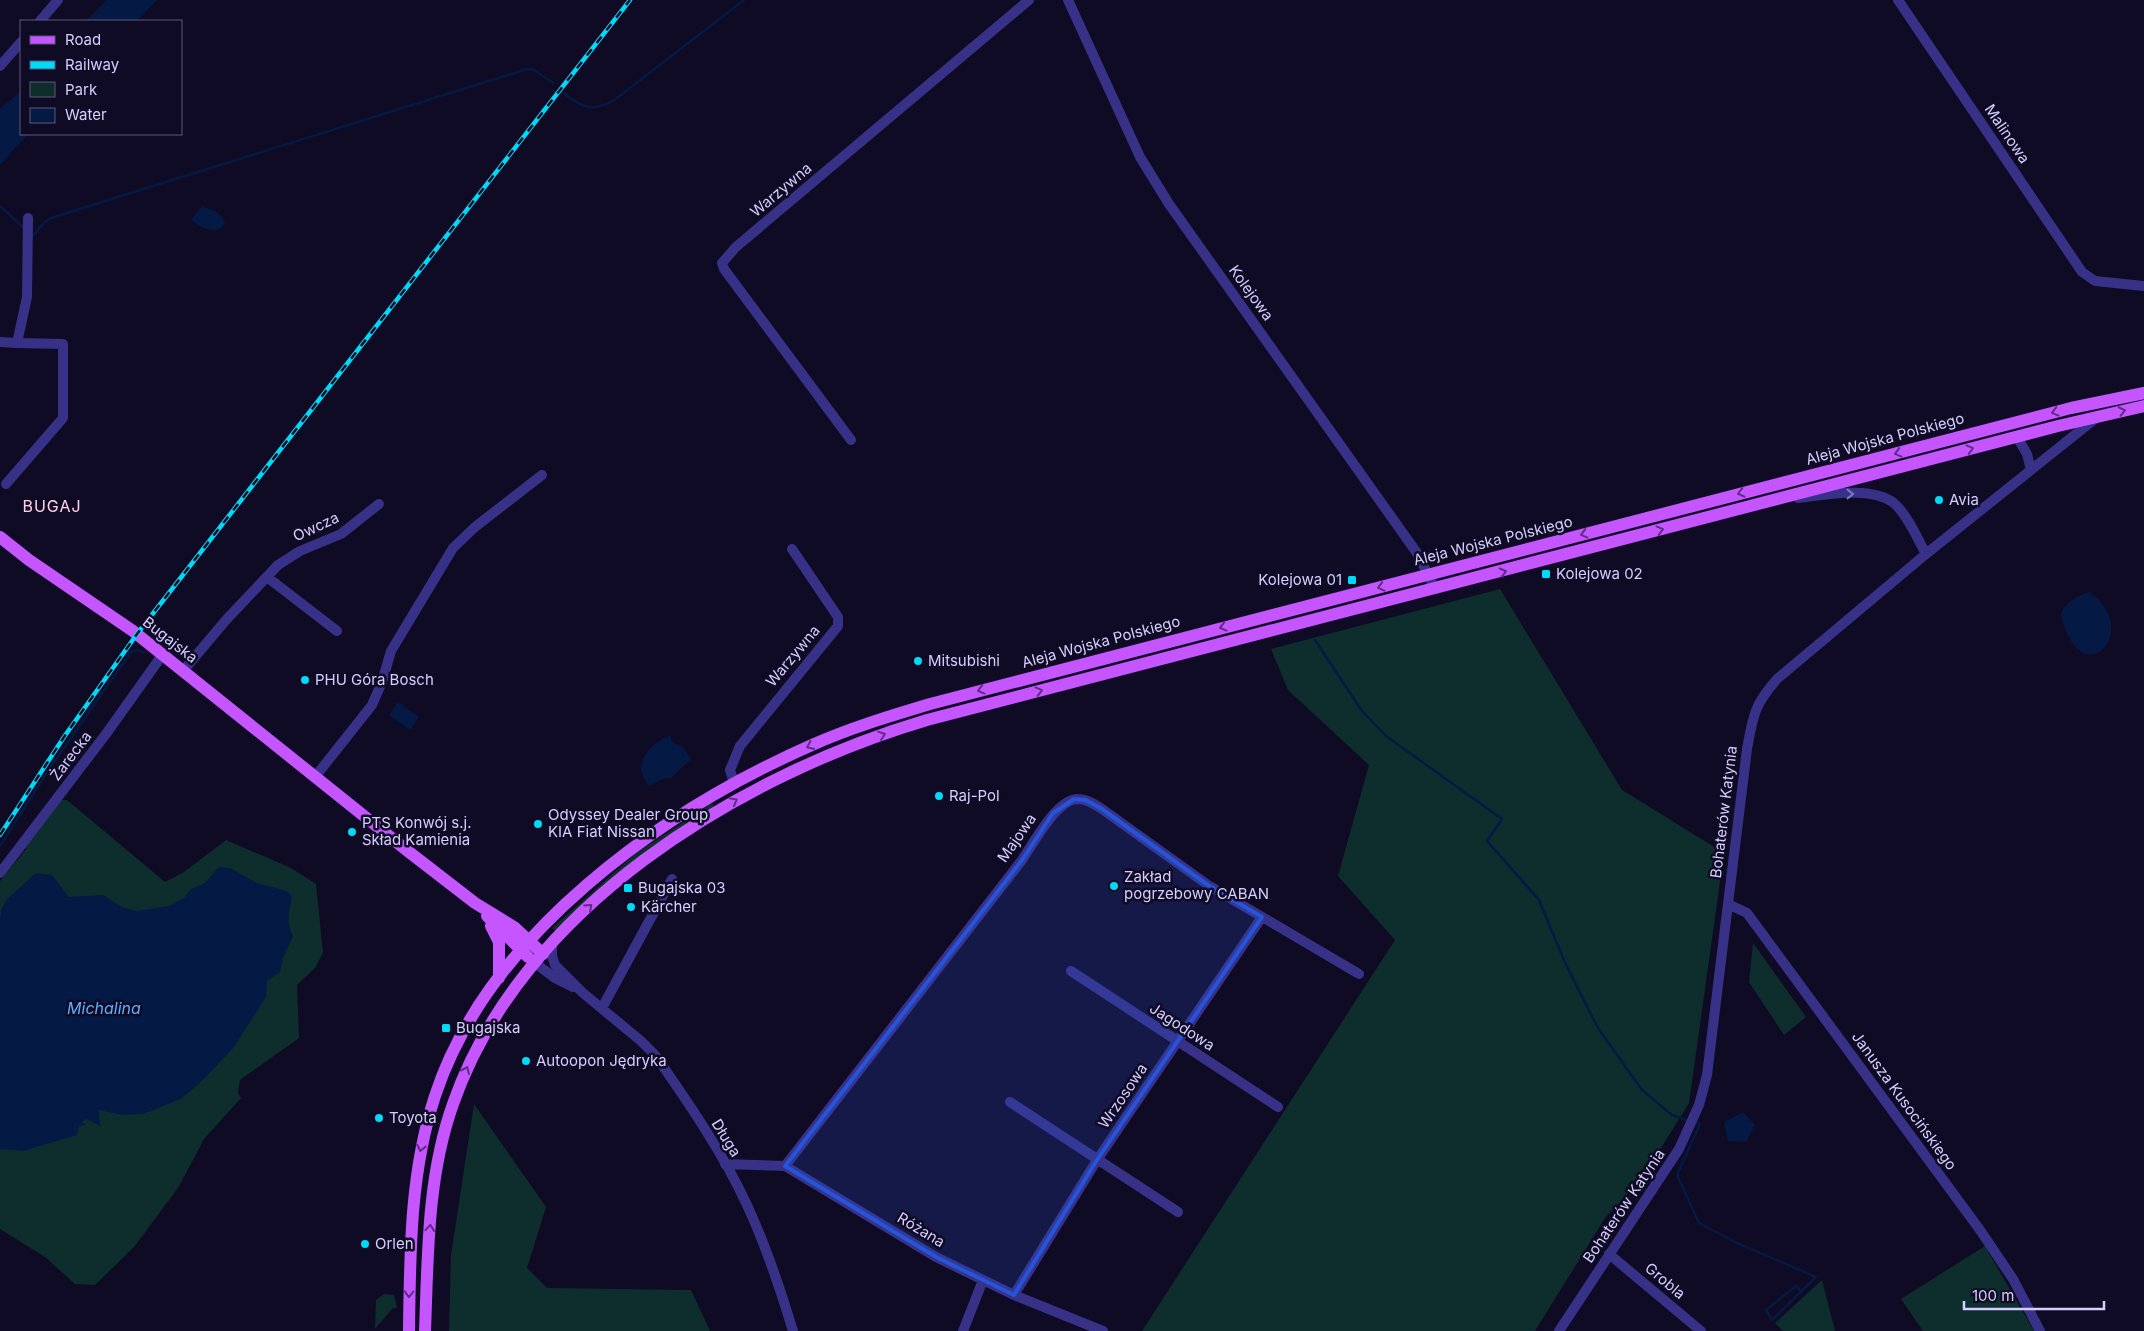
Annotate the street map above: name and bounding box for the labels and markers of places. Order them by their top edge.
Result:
place label: Avia [1949,490,1979,509]
marker: Avia [1933,494,1945,506]
place label: Kolejowa 02 [1556,564,1643,583]
marker: Kolejowa 02 [1540,568,1552,580]
place label: Kolejowa 01 [1258,570,1342,589]
marker: Kolejowa 01 [1346,574,1358,586]
place label: Mitsubishi [928,651,1000,670]
marker: Mitsubishi [912,655,924,667]
place label: PHU Góra Bosch [315,670,434,689]
marker: PHU Góra Bosch [299,674,311,686]
place label: Raj-Pol [949,786,1000,805]
marker: Raj-Pol [933,790,945,802]
place label: Odyssey Dealer Group KIA Fiat Nissan [548,805,708,841]
place label: PTS Konwój s.j. Skład Kamienia [362,813,472,849]
marker: Odyssey Dealer Group KIA Fiat Nissan [532,818,544,830]
marker: PTS Konwój s.j. Skład Kamienia [346,826,358,838]
place label: Zakład pogrzebowy CABAN [1124,867,1269,903]
place label: Bugajska 03 [638,878,725,897]
marker: Zakład pogrzebowy CABAN [1108,880,1120,892]
marker: Bugajska 03 [622,882,634,894]
place label: Kärcher [641,897,697,916]
marker: Kärcher [625,901,637,913]
place label: Bugajska [456,1018,521,1037]
marker: Bugajska [440,1022,452,1034]
place label: Autoopon Jędryka [536,1051,667,1070]
marker: Autoopon Jędryka [520,1055,532,1067]
place label: Toyota [389,1108,437,1127]
marker: Toyota [373,1112,385,1124]
place label: Orlen [375,1234,414,1253]
marker: Orlen [359,1238,371,1250]

